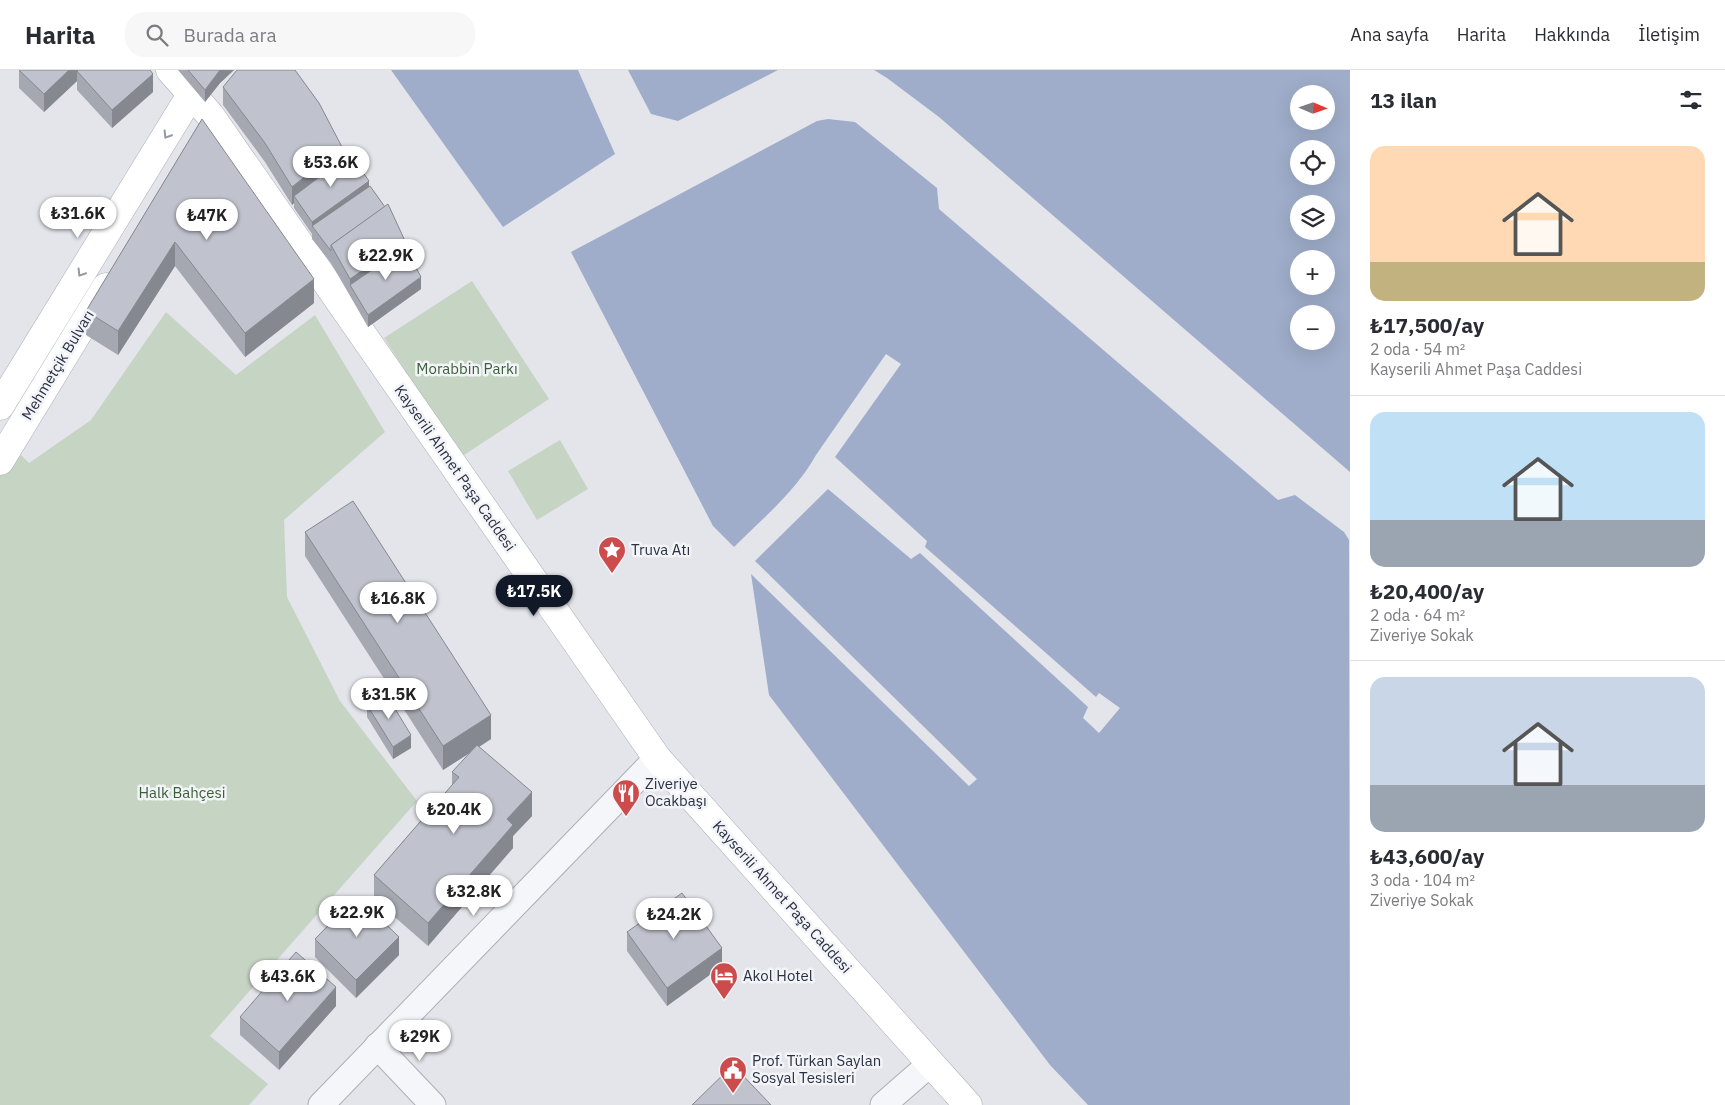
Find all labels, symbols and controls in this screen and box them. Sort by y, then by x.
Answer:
search box [125,12,475,57]
text: Harita [25,19,95,51]
icon: search [143,21,171,49]
text: Burada ara [183,23,277,47]
text: Ana sayfa [1350,23,1429,46]
text: Harita [1457,23,1506,46]
text: Hakkında [1534,23,1610,46]
text: İletişim [1638,23,1700,46]
north arrow [1290,85,1335,130]
map controls [1290,85,1335,350]
text: 13 ilan [1370,86,1437,114]
icon: filters [1677,86,1705,114]
one-way arrow [163,129,173,138]
button: locate [1290,140,1335,185]
pin: ₺53.6K [290,146,372,188]
text: ₺53.6K [304,152,358,172]
icon: home [1493,179,1583,269]
button: layers [1290,195,1335,240]
pin: ₺31.6K [37,196,119,239]
pin: ₺47K [177,198,237,241]
text: ₺31.6K [51,203,105,223]
text: ₺47K [187,205,227,225]
pin: ₺22.9K [345,238,427,281]
text: ₺22.9K [359,245,413,265]
button: + [1290,250,1335,295]
one-way arrow [78,268,88,277]
button: − [1290,305,1335,350]
street label: Mehmetçik Bulvarı [17,306,98,423]
text: ₺17,500/ay [1370,311,1484,339]
text: 2 oda · 54 m² [1370,339,1465,359]
park label: Morabbin Parkı [416,359,518,378]
text: Kayserili Ahmet Paşa Caddesi [1370,359,1582,379]
street label: Kayserili Ahmet Paşa Caddesi [391,381,520,555]
icon: home [1493,444,1583,534]
place icon: Truva Atı [597,535,627,574]
place label: Truva Atı [631,540,690,559]
pin: ₺17.5K [493,574,575,617]
text: ₺20,400/ay [1370,577,1484,605]
text: ₺17.5K [507,581,561,601]
pin: ₺16.8K [357,582,439,624]
text: ₺16.8K [371,588,425,608]
text: 2 oda · 64 m² [1370,605,1465,625]
text: Ziveriye Sokak [1370,625,1474,645]
pin: ₺31.5K [348,678,430,720]
text: ₺31.5K [362,684,416,704]
icon: home [1493,709,1583,799]
place label: Ziveriye Ocakbaşı [645,774,707,810]
restaurant icon: Ziveriye Ocakbaşı [611,778,641,817]
park label: Halk Bahçesi [138,783,226,802]
pin: ₺20.4K [413,792,495,835]
text: ₺20.4K [427,799,481,819]
street label: Kayserili Ahmet Paşa Caddesi [709,816,856,977]
text: ₺43,600/ay [1370,842,1484,870]
text: 3 oda · 104 m² [1370,870,1475,890]
pin: ₺32.8K [433,874,515,917]
text: ₺32.8K [447,881,501,901]
text: Ziveriye Sokak [1370,890,1474,910]
pin: ₺22.9K [316,896,398,938]
pin: ₺24.2K [633,898,715,940]
text: ₺22.9K [330,902,384,922]
text: ₺24.2K [647,904,701,924]
pin: ₺43.6K [247,960,329,1002]
hotel icon: Akol Hotel [709,961,739,1000]
text: ₺43.6K [261,966,315,986]
place label: Akol Hotel [743,966,813,985]
pin: ₺29K [390,1020,450,1062]
text: ₺29K [400,1026,440,1046]
place label: Prof. Türkan Saylan Sosyal Tesisleri [752,1051,881,1087]
public building icon: Prof. Türkan Saylan Sosyal Tesisleri [718,1055,748,1094]

